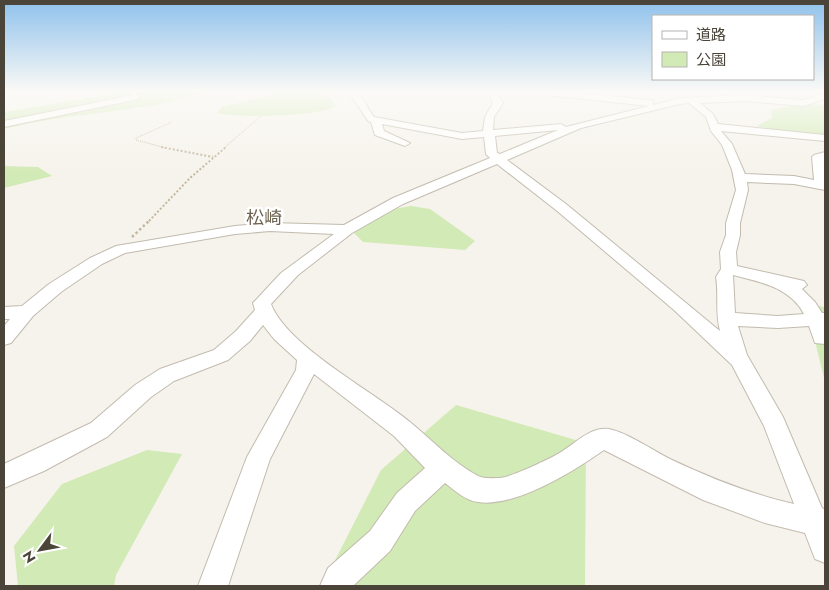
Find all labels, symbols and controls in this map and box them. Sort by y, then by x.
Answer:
legend [652,15,814,80]
text: 道路 [696,24,726,46]
text: 公園 [696,49,726,71]
district label: 松崎 [246,205,282,231]
north arrow [15,525,65,575]
text: N [18,547,40,567]

